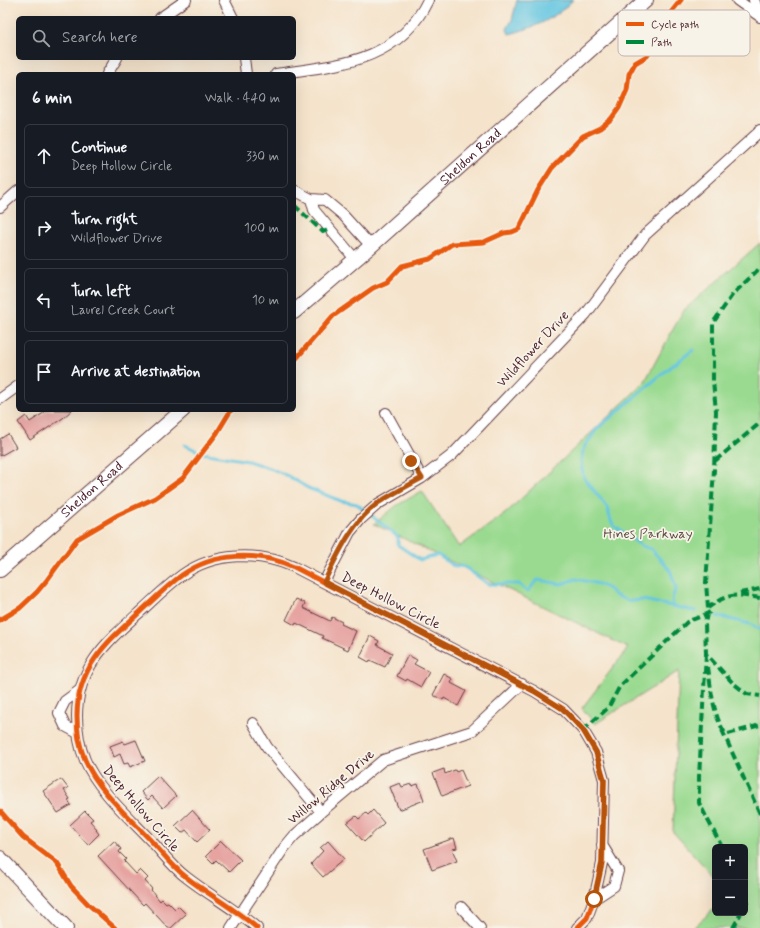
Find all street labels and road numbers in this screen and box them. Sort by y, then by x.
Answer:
street label: Sheldon Road [436,124,505,189]
street label: Wildflower Drive [493,307,573,391]
street label: Sheldon Road [57,457,127,522]
street label: Deep Hollow Circle [338,568,444,634]
street label: Willow Ridge Drive [284,745,378,829]
street label: Deep Hollow Circle [98,762,184,856]

